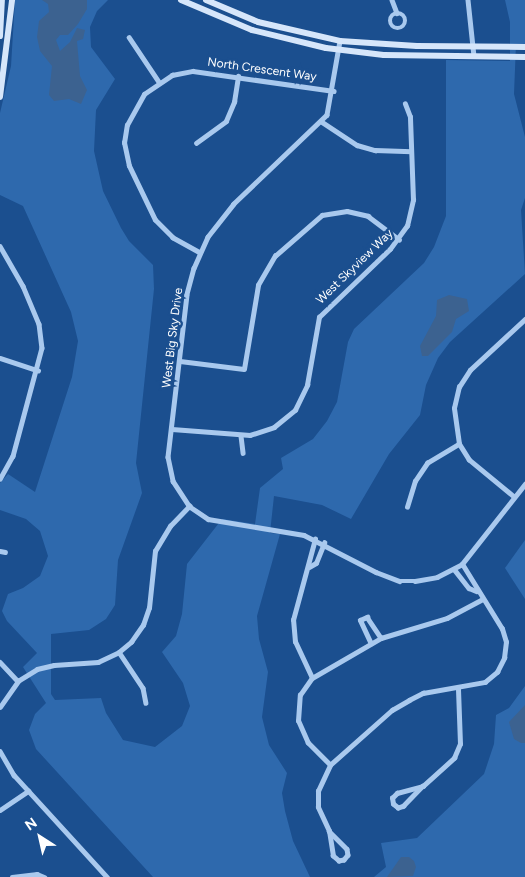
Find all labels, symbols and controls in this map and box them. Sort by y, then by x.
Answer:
street label: North Crescent Way [207,55,317,85]
street label: West Skyview Way [314,227,396,307]
street label: West Big Sky Drive [160,287,186,389]
north arrow [15,812,65,862]
text: N [22,814,40,834]

